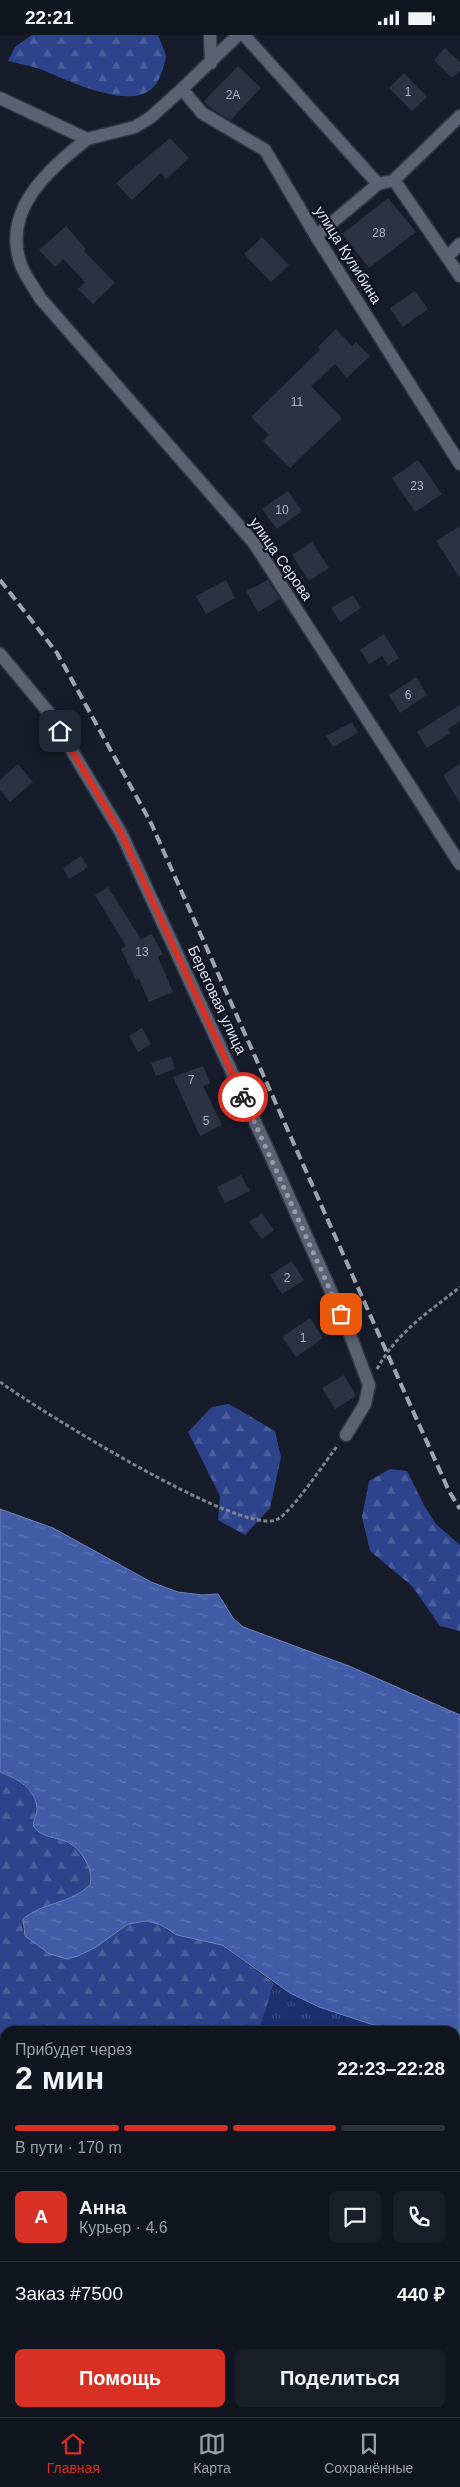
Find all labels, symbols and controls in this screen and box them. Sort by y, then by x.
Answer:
text: 22:21 [25,7,74,28]
house number: 1 [405,85,412,99]
house number: 2А [226,88,240,102]
street label: улица Кулибина [312,203,386,307]
house number: 28 [372,226,386,240]
house number: 11 [291,395,304,409]
house number: 23 [410,479,424,493]
house number: 10 [275,503,289,517]
street label: улица Серова [247,514,317,604]
house number: 6 [405,688,412,702]
pin [39,710,81,752]
icon: home [46,717,74,745]
street label: Береговая улица [185,943,250,1057]
house number: 13 [135,945,149,959]
courier [218,1072,268,1122]
house number: 7 [188,1073,195,1087]
icon: bike [229,1083,257,1111]
house number: 5 [203,1114,210,1128]
house number: 2 [284,1271,291,1285]
pin [320,1293,362,1335]
icon: bag [327,1300,355,1328]
house number: 1 [300,1331,307,1345]
text: Прибудет через [15,2041,132,2058]
text: 22:23–22:28 [337,2058,445,2079]
text: 2 мин [15,2060,104,2096]
text: В пути · 170 m [15,2139,122,2156]
button: chat [329,2191,381,2243]
button: phone [393,2191,445,2243]
text: Анна [79,2197,126,2218]
text: А [34,2206,48,2227]
text: Курьер · 4.6 [79,2219,168,2236]
text: Заказ #7500 [15,2283,123,2304]
text: 440 ₽ [397,2284,445,2305]
button: Помощь [15,2349,225,2407]
button: Поделиться [235,2349,445,2407]
tab: Главная [47,2430,100,2476]
tab: Карта [193,2430,231,2476]
tab: Сохранённые [324,2430,413,2476]

